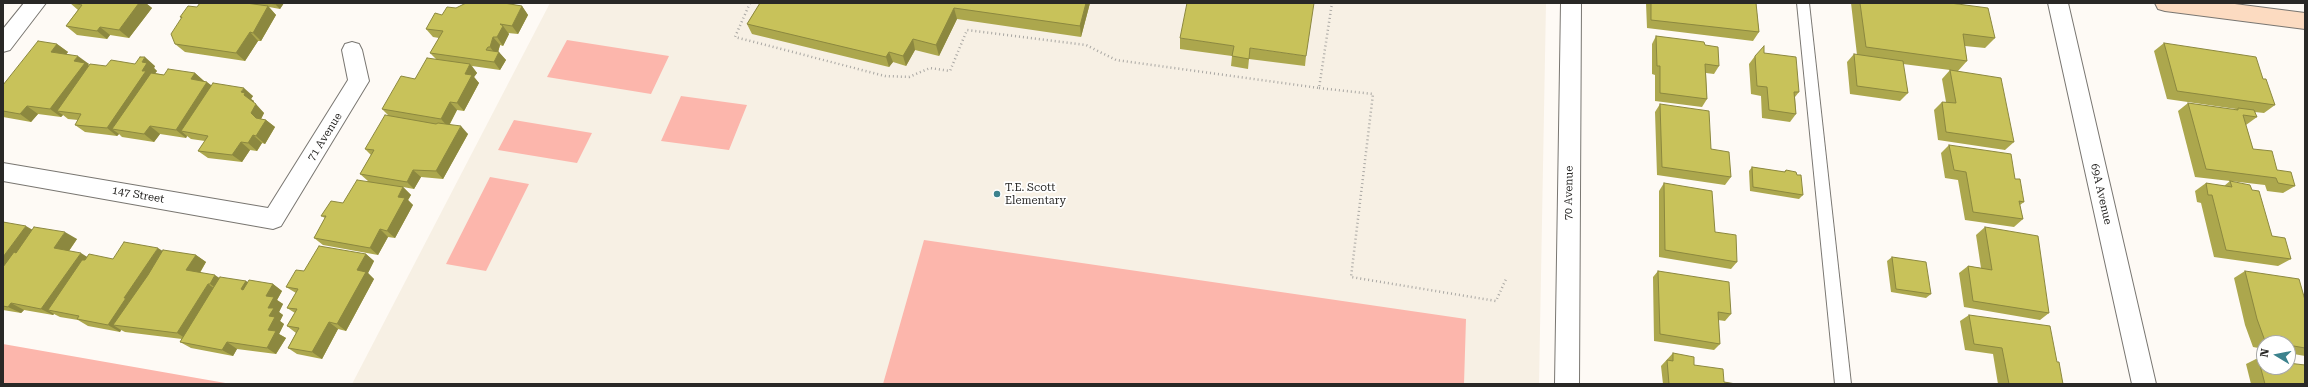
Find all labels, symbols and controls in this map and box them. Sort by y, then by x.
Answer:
street label: 71 Avenue [305,110,345,164]
street label: 69A Avenue [2088,162,2114,226]
street label: 70 Avenue [1562,166,1576,220]
place label: T.E. Scott Elementary [1005,181,1066,207]
street label: 147 Street [111,184,165,206]
marker: T.E. Scott Elementary [992,189,1002,199]
north arrow [2256,335,2296,375]
text: N [2258,348,2272,358]

